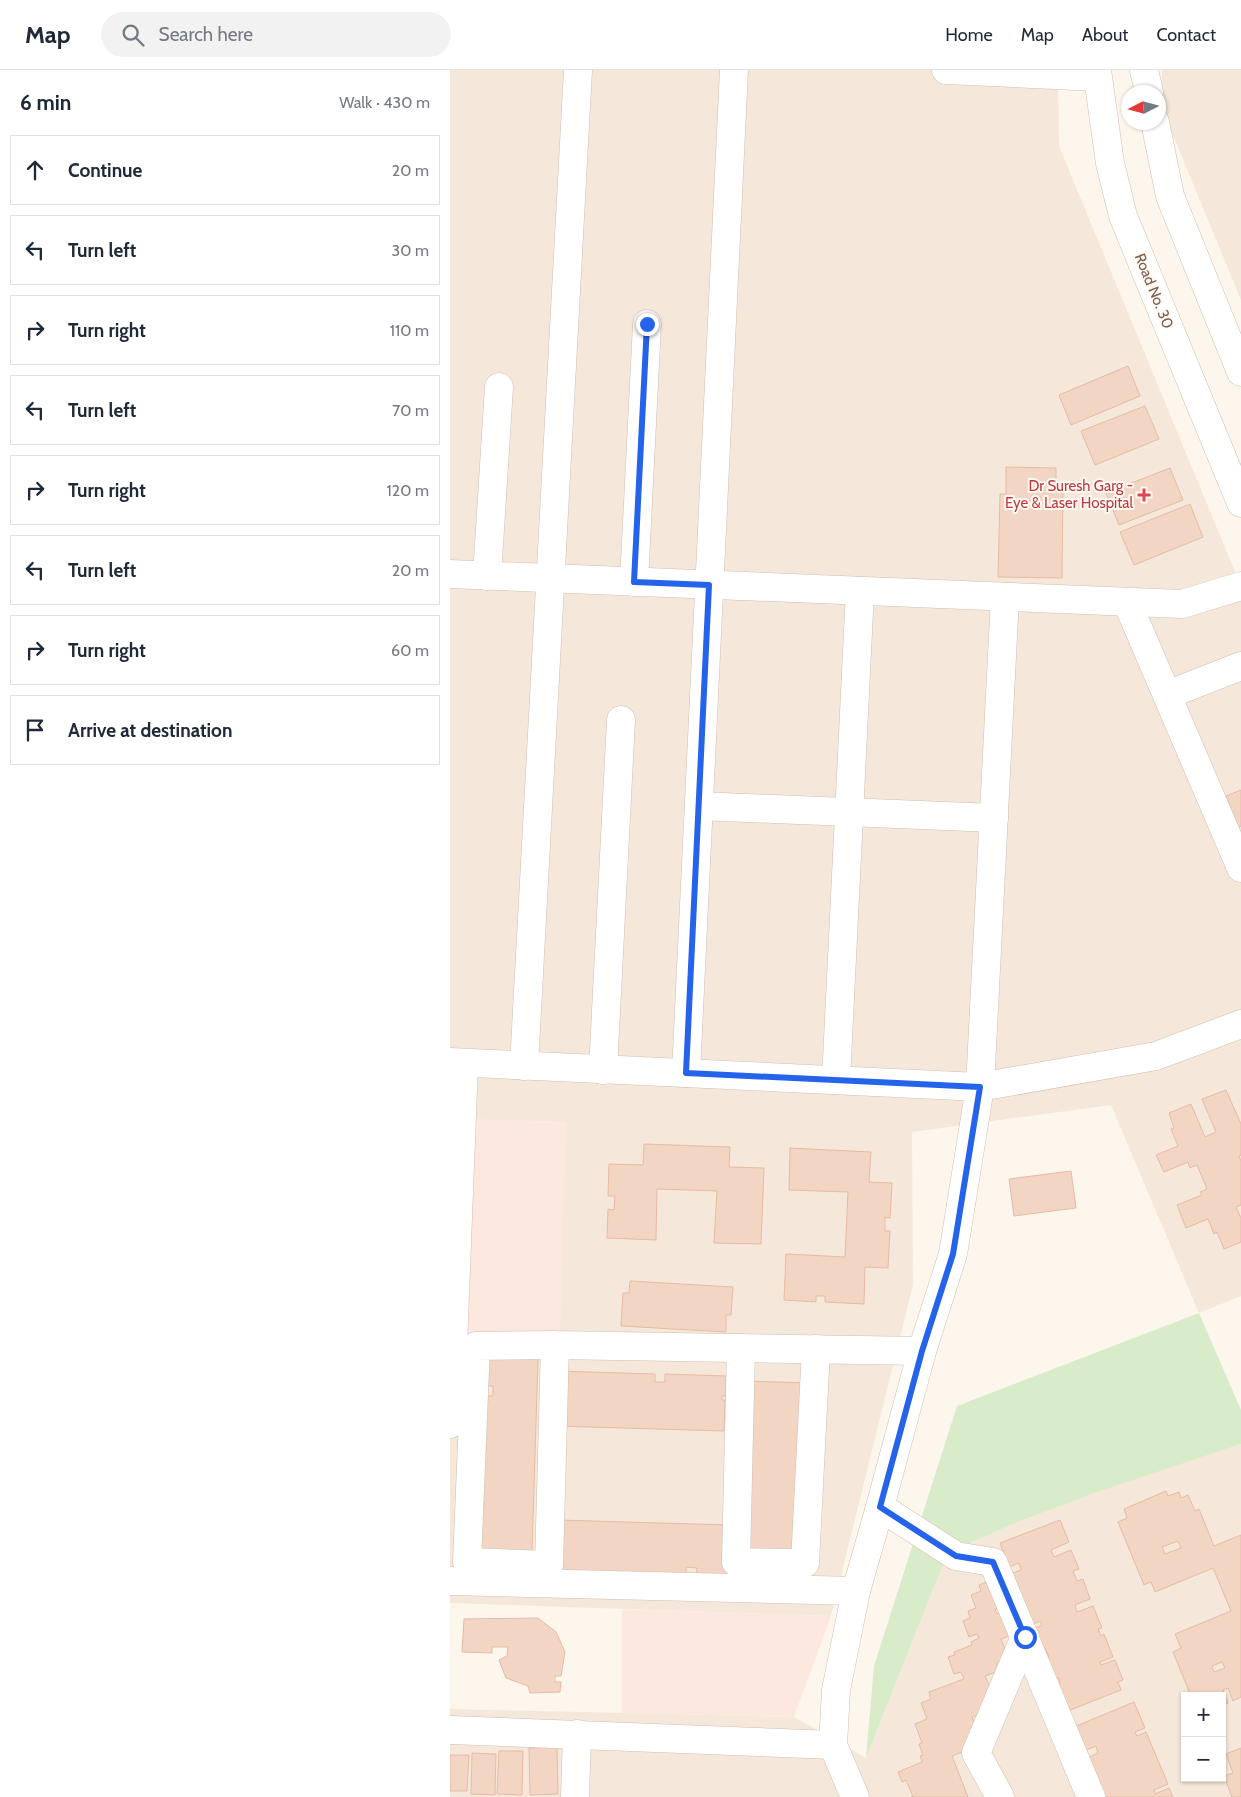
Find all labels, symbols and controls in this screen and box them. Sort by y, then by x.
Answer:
search box [101,12,451,57]
text: Map [25,20,71,49]
icon: search [119,21,147,49]
text: Search here [159,23,253,46]
text: Home [945,24,993,46]
text: Map [1021,24,1054,46]
text: About [1082,24,1128,46]
text: Contact [1156,24,1216,46]
north arrow [1121,85,1166,130]
text: 6 min [20,90,71,115]
text: Walk · 430 m [339,93,430,112]
icon: ahead [21,156,49,184]
text: Continue [68,159,142,182]
text: 20 m [392,161,429,180]
icon: left [21,236,49,264]
text: Turn left [68,239,136,262]
text: 30 m [392,241,429,260]
street label: Road No. 30 [1131,251,1177,331]
route end [636,313,659,336]
icon: right [21,316,49,344]
text: Turn right [68,319,146,342]
text: 110 m [390,321,429,340]
icon: left [21,396,49,424]
text: Turn left [68,399,136,422]
text: 70 m [392,401,429,420]
icon: right [21,476,49,504]
place label: Dr Suresh Garg - Eye & Laser Hospital [1005,477,1133,512]
text: Turn right [68,479,146,502]
text: 120 m [387,481,429,500]
marker: Dr Suresh Garg - Eye & Laser Hospital [1137,488,1151,502]
icon: left [21,556,49,584]
text: Turn left [68,559,136,582]
text: 20 m [392,561,429,580]
icon: right [21,636,49,664]
text: Turn right [68,639,146,662]
text: 60 m [391,641,429,660]
icon: arrive [21,716,49,744]
text: Arrive at destination [68,719,232,742]
route start [1014,1626,1037,1649]
map controls [1181,1692,1226,1782]
button: + [1181,1692,1226,1737]
button: − [1181,1737,1226,1782]

